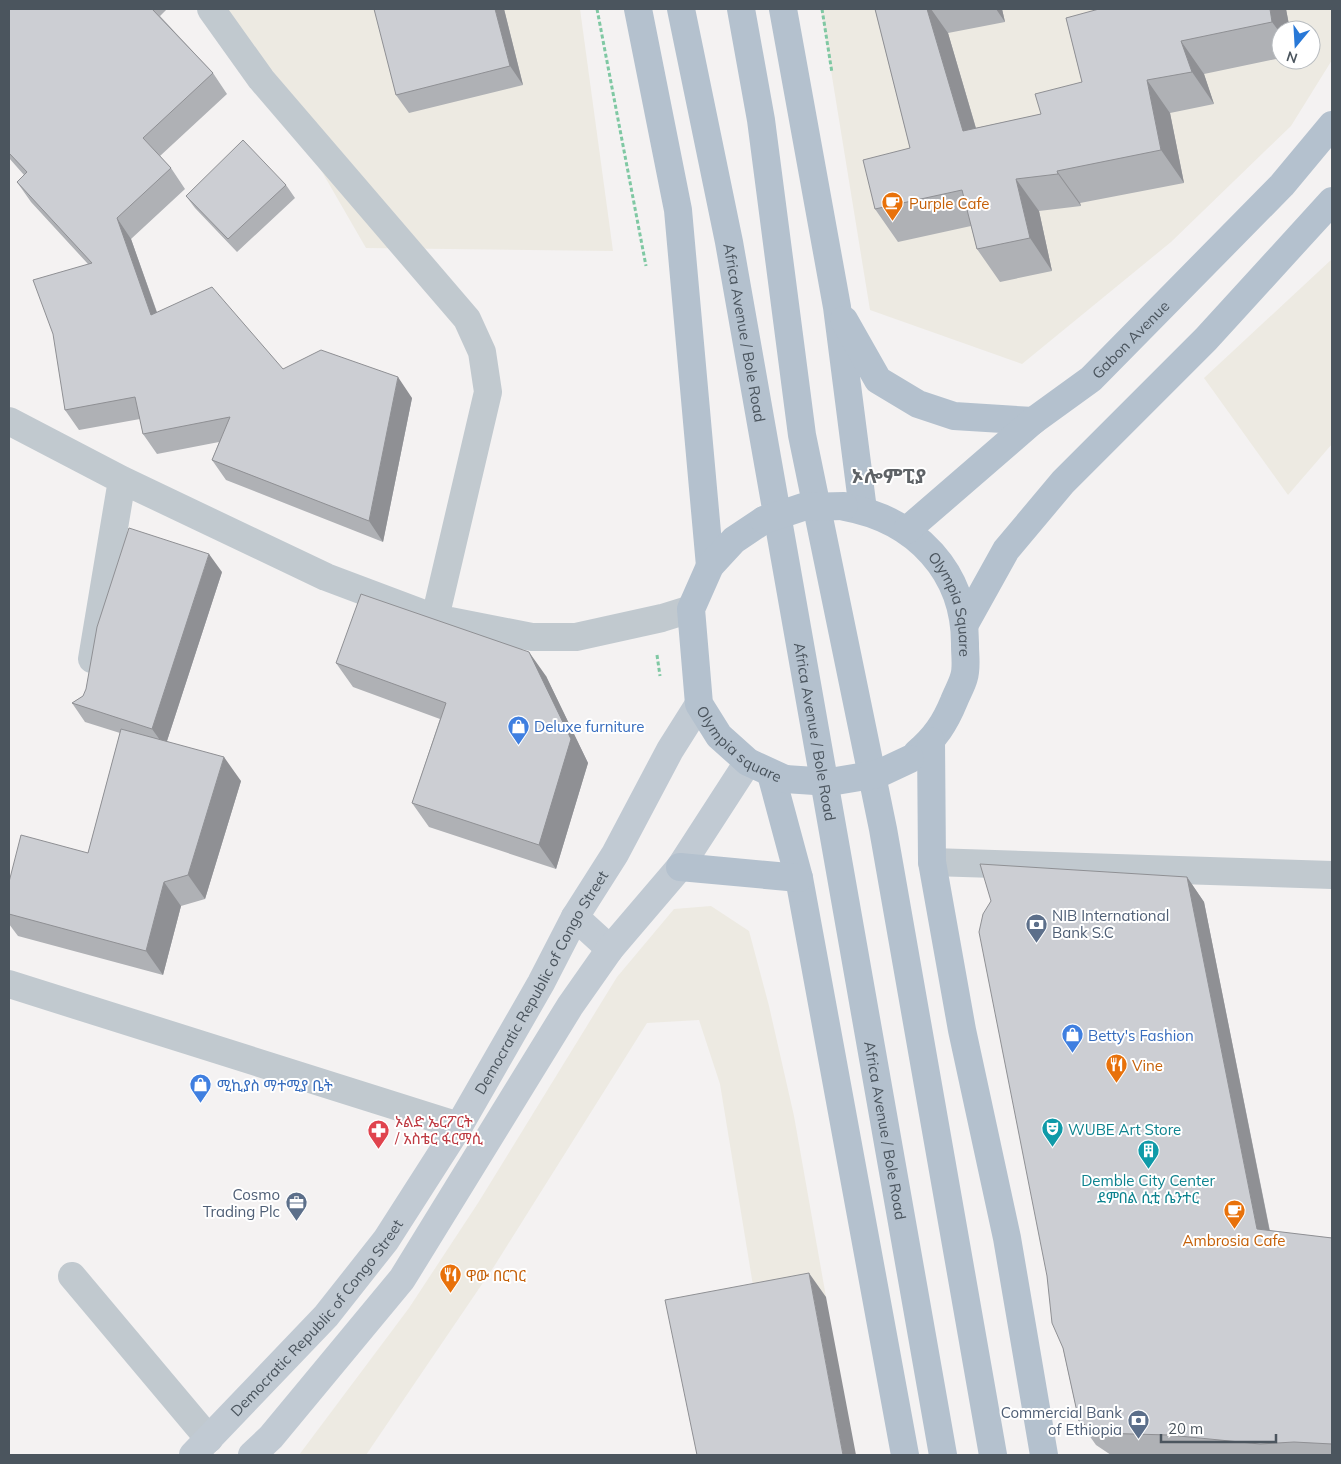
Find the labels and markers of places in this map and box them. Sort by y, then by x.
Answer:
cafe icon: Purple Cafe [881,191,905,222]
place label: Purple Cafe [909,194,989,213]
shop icon: Deluxe furniture [506,714,530,745]
place label: Deluxe furniture [534,717,644,736]
place label: NIB International Bank S.C [1052,906,1169,942]
bank icon: NIB International Bank S.C [1024,912,1048,943]
shop icon: Betty's Fashion [1060,1023,1084,1054]
place label: Betty's Fashion [1088,1026,1194,1045]
restaurant icon: Vine [1104,1053,1128,1084]
place label: Vine [1132,1056,1163,1075]
shop icon: ሚኪያስ ማተሚያ ቤት [189,1073,213,1104]
place label: ሚኪያስ ማተሚያ ቤት [217,1076,333,1095]
place label: ኦልድ ኤርፖርት / አስቴር ፋርማሲ [394,1112,483,1148]
theatre icon: WUBE Art Store [1040,1117,1064,1148]
pharmacy icon: ኦልድ ኤርፖርት / አስቴር ፋርማሲ [367,1118,391,1149]
place label: WUBE Art Store [1068,1120,1181,1139]
building icon: Demble City Center ደምበል ሲቲ ሴንተር [1136,1139,1160,1170]
place label: Demble City Center ደምበል ሲቲ ሴንተር [1081,1171,1215,1207]
place label: Cosmo Trading Plc [203,1185,280,1221]
office icon: Cosmo Trading Plc [284,1191,308,1222]
cafe icon: Ambrosia Cafe [1222,1199,1246,1230]
place label: Ambrosia Cafe [1182,1231,1286,1250]
restaurant icon: ዋው በርገር [438,1263,462,1294]
place label: ዋው በርገር [466,1266,526,1285]
place label: Commercial Bank of Ethiopia [1001,1403,1122,1439]
bank icon: Commercial Bank of Ethiopia [1126,1409,1150,1440]

